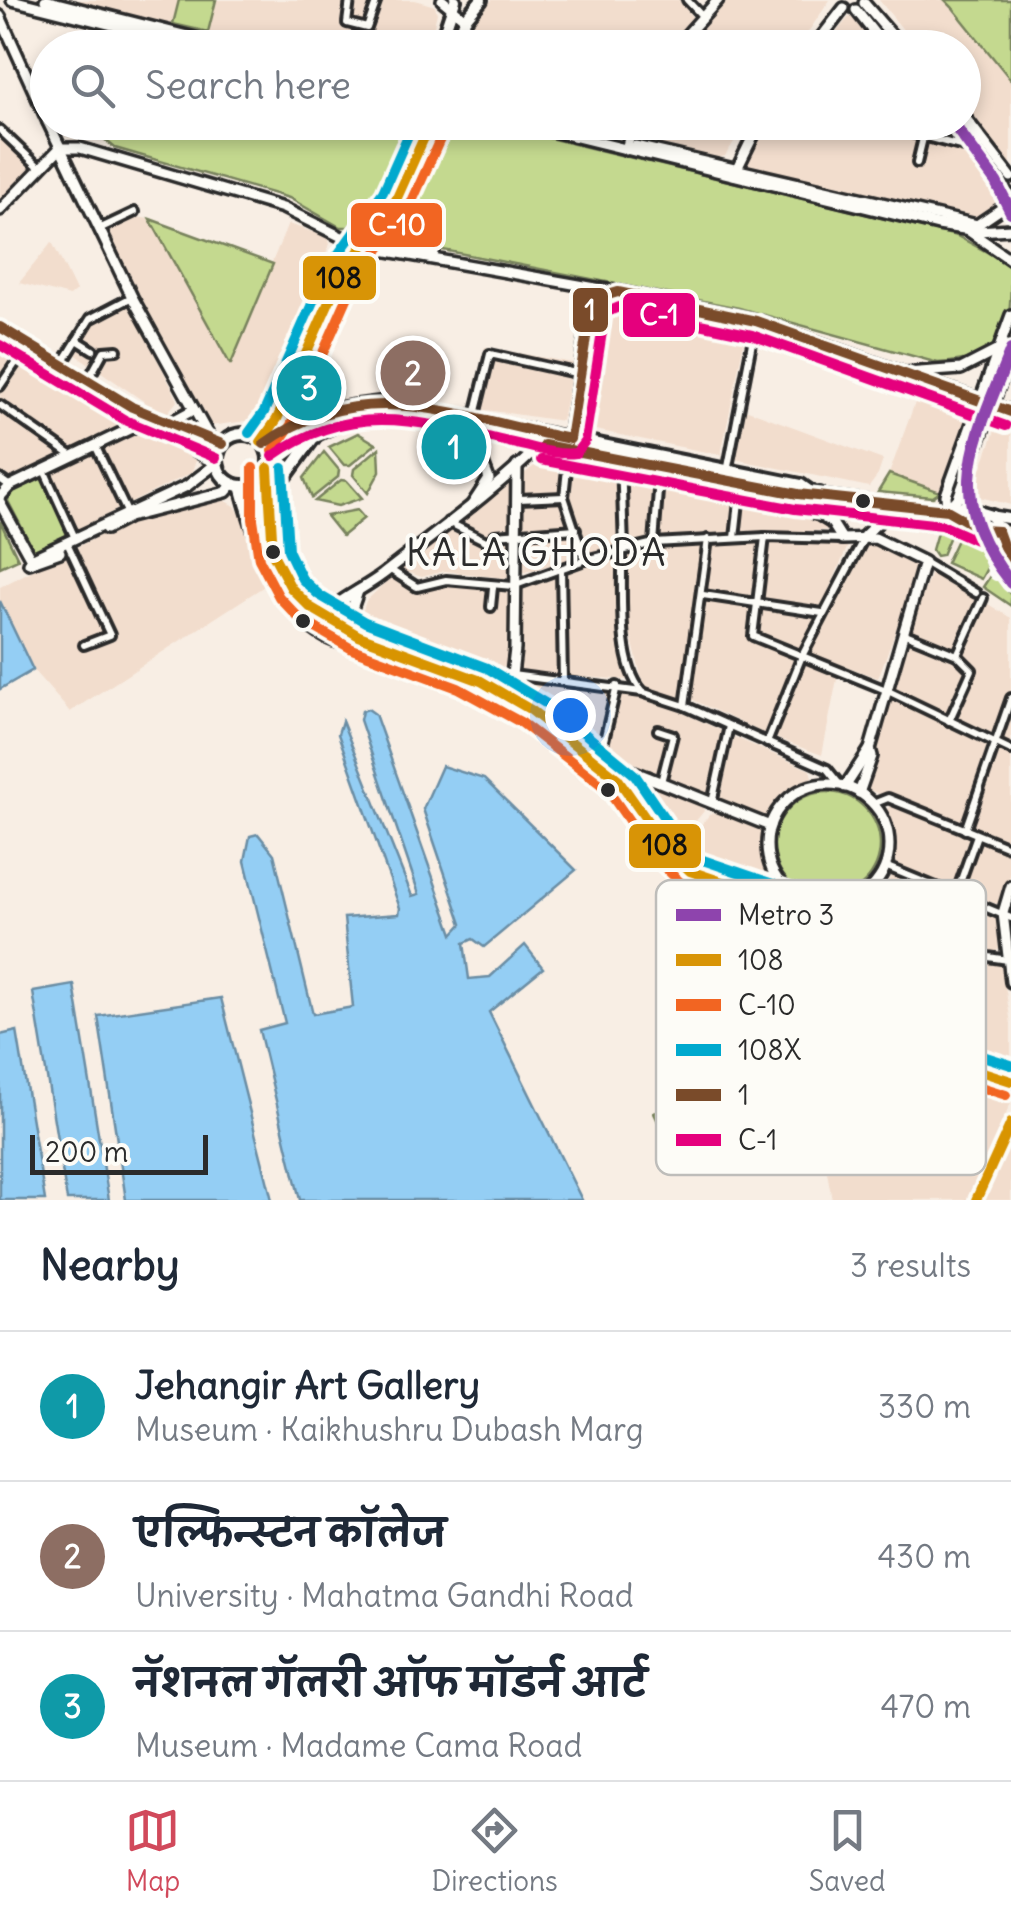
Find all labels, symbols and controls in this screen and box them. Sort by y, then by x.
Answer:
search box [30,30,981,140]
icon: search [65,58,120,113]
text: Search here [145,62,351,109]
line badge: C-10 [349,201,444,249]
text: C-10 [368,207,426,243]
line badge: 108 [301,254,378,302]
text: 108 [316,260,362,296]
line badge: 1 [571,286,610,334]
line badge: C-1 [621,291,697,339]
text: 1 [584,292,596,328]
text: C-1 [639,297,679,333]
pin: 2 [380,336,446,410]
pin: 3 [276,350,342,426]
pin: 1 [422,410,486,484]
unlabelled marker [853,491,873,511]
district label: KALA GHODA [406,529,668,576]
unlabelled marker [263,542,283,562]
unlabelled marker [293,611,313,631]
your location [545,690,596,741]
unlabelled marker [598,780,618,800]
line badge: 108 [627,822,703,870]
text: 108 [642,827,688,863]
legend [656,880,986,1175]
text: Metro 3 [738,897,835,933]
text: 108 [738,942,784,978]
text: C-10 [738,987,796,1023]
text: 108X [738,1032,802,1068]
text: 1 [738,1077,749,1113]
text: C-1 [738,1122,777,1158]
scale bar [30,1130,208,1174]
text: 200 m [45,1134,128,1170]
text: Nearby [40,1239,179,1291]
text: 3 results [850,1245,971,1286]
text: Jehangir Art Gallery [135,1362,480,1409]
text: 1 [66,1386,79,1427]
text: 330 m [878,1386,971,1427]
text: Museum · Kaikhushru Dubash Marg [135,1409,644,1450]
text: एल्फिन्स्टन कॉलेज [135,1509,446,1556]
text: 2 [64,1536,81,1577]
text: 430 m [878,1536,971,1577]
text: University · Mahatma Gandhi Road [135,1575,634,1616]
text: नॅशनल गॅलरी ऑफ मॉडर्न आर्ट [135,1659,647,1706]
text: 3 [63,1686,82,1727]
text: 470 m [880,1686,971,1727]
text: Museum · Madame Cama Road [135,1725,582,1766]
tab: Map [125,1803,180,1899]
tab: Directions [431,1803,558,1899]
tab: Saved [809,1803,886,1899]

